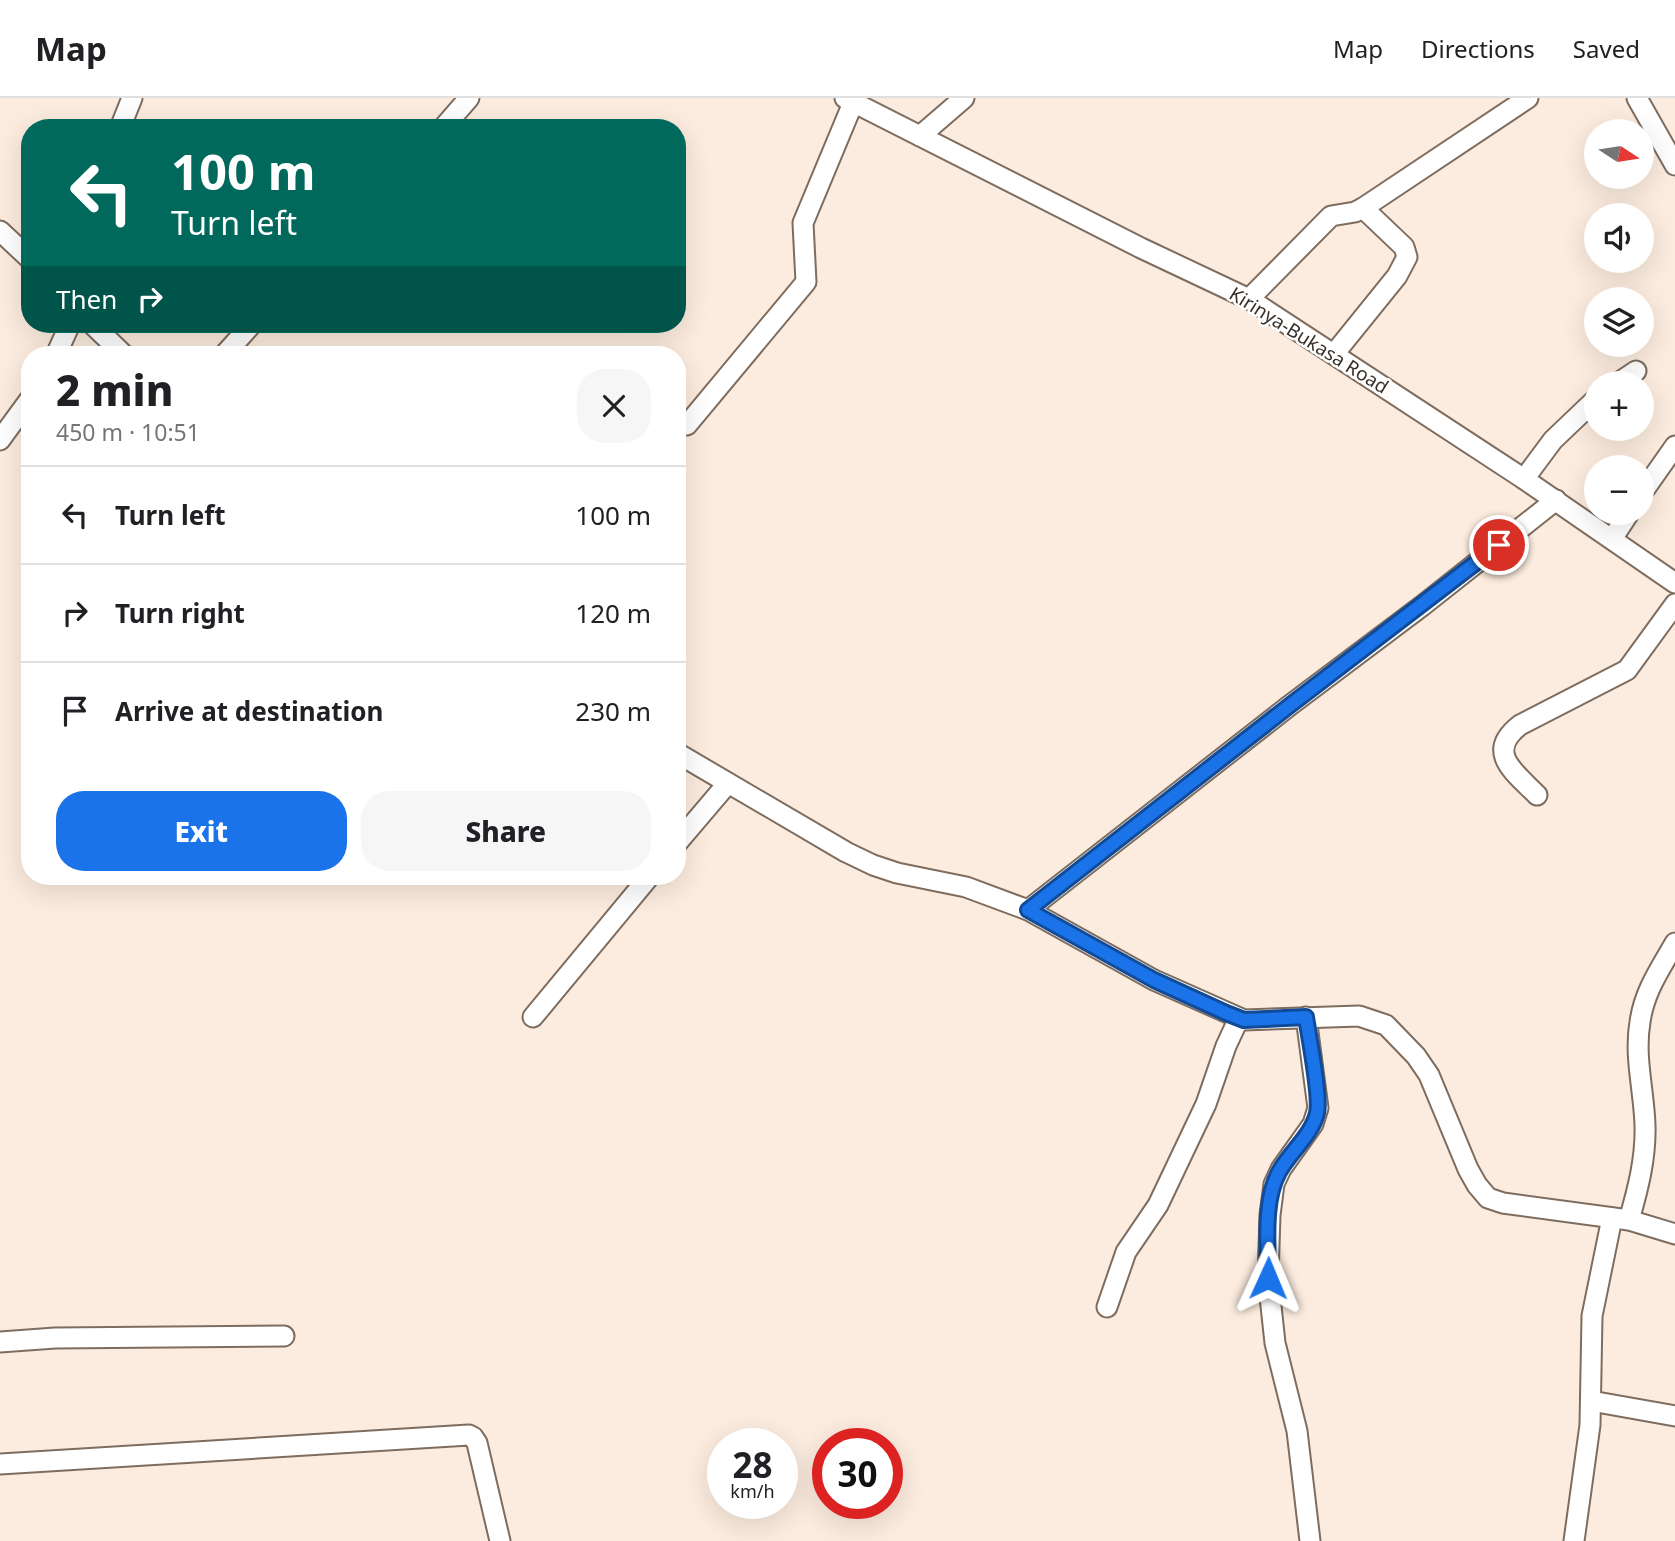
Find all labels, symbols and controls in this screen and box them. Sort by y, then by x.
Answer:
text: Map [35,26,107,71]
text: Map [1333,32,1383,65]
text: Directions [1421,32,1535,65]
text: Saved [1573,32,1640,65]
north arrow [1584,119,1654,189]
map controls [1584,119,1654,525]
text: 100 m [171,138,316,204]
icon: left [56,147,147,238]
text: Turn left [171,201,297,244]
button: sound [1584,203,1654,273]
icon: right [131,280,169,318]
text: Then [56,281,117,317]
street label: Kirinya-Bukasa Road [1225,281,1393,399]
button: layers [1584,287,1654,357]
text: 2 min [56,361,173,418]
button: close [577,369,651,443]
button: + [1584,371,1654,441]
text: 450 m · 10:51 [56,416,200,448]
button: − [1584,455,1654,525]
icon: left [56,496,94,534]
text: Turn left [115,497,226,533]
text: 100 m [575,497,651,533]
pin [1469,515,1529,575]
icon: arrive [1480,526,1518,564]
icon: right [56,594,94,632]
text: Turn right [115,595,245,631]
text: 120 m [575,595,651,631]
icon: arrive [56,692,94,730]
text: Arrive at destination [115,693,384,729]
text: 230 m [575,693,651,729]
button: Exit [56,791,347,871]
button: Share [361,791,651,871]
position arrow [1231,1241,1305,1315]
speed limit sign: 30 [812,1428,903,1519]
text: 28 [732,1441,773,1488]
text: km/h [730,1479,775,1503]

